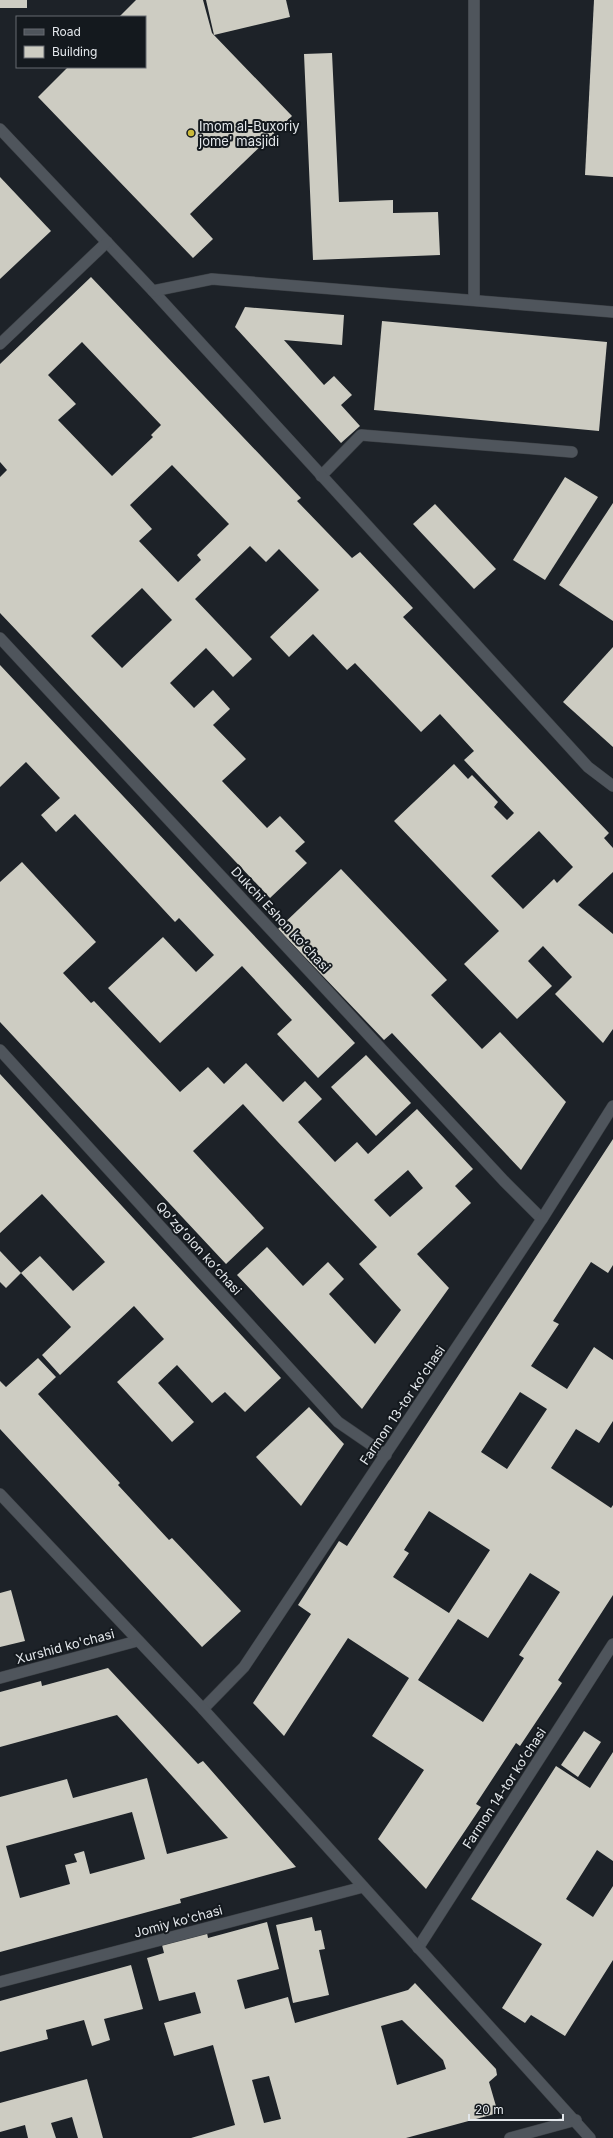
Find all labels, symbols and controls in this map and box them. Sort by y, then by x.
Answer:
legend [16,16,146,68]
text: Road [52,24,81,39]
text: Building [52,44,97,59]
place label: Imom al-Buxoriy jome' masjidi [198,118,300,149]
marker: Imom al-Buxoriy jome' masjidi [186,128,196,138]
street label: Dukchi Eshon koʻchasi [228,863,334,975]
street label: Qoʻzgʻolon koʻchasi [153,1198,245,1298]
street label: Farmon 13-tor koʻchasi [356,1342,448,1468]
street label: Xurshid ko'chasi [14,1625,116,1667]
street label: Farmon 14-tor koʻchasi [459,1725,549,1851]
street label: Jomiy ko'chasi [132,1901,224,1941]
scale bar [469,2096,563,2122]
text: 20 m [475,2102,504,2117]

